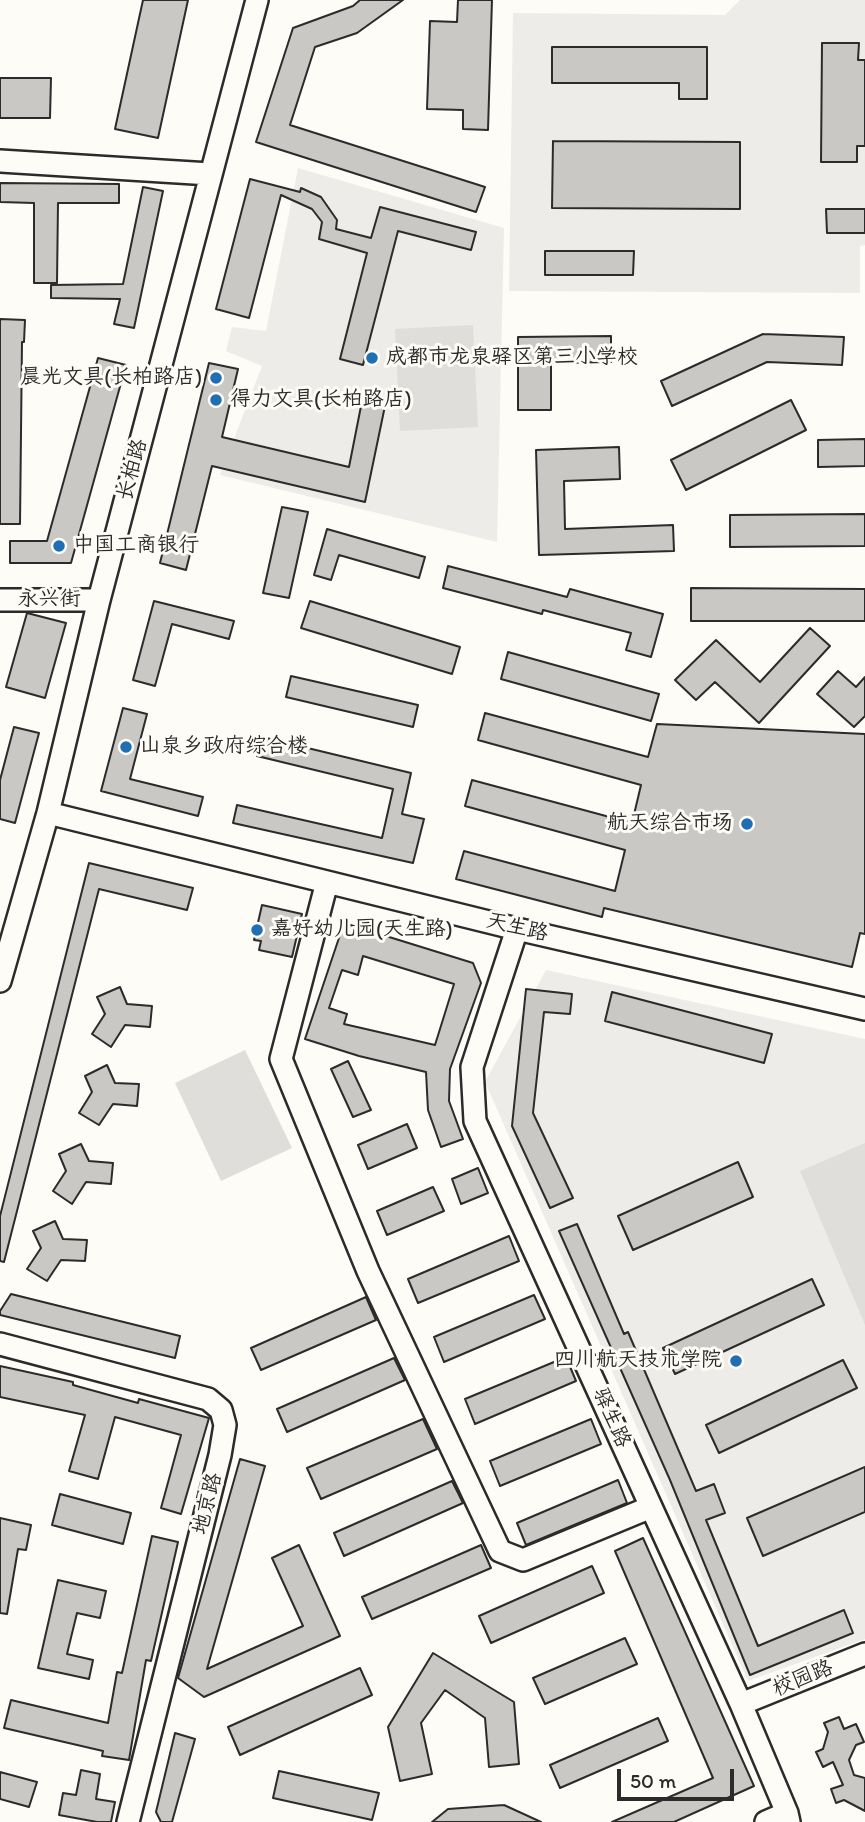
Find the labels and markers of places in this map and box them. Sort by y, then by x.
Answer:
place label: 成都市龙泉驿区第三小学校 [386,345,638,371]
marker: 成都市龙泉驿区第三小学校 [364,350,380,366]
place label: 晨光文具(长柏路店) [20,365,202,391]
marker: 晨光文具(长柏路店) [208,370,224,386]
place label: 得力文具(长柏路店) [230,387,412,413]
marker: 得力文具(长柏路店) [208,392,224,408]
place label: 中国工商银行 [73,533,199,559]
marker: 中国工商银行 [51,538,67,554]
place label: 山泉乡政府综合楼 [140,734,308,760]
marker: 山泉乡政府综合楼 [118,739,134,755]
place label: 航天综合市场 [607,811,733,837]
marker: 航天综合市场 [739,816,755,832]
place label: 嘉好幼儿园(天生路) [271,917,453,943]
marker: 嘉好幼儿园(天生路) [249,922,265,938]
place label: 四川航天技术学院 [554,1348,722,1374]
marker: 四川航天技术学院 [728,1353,744,1369]

